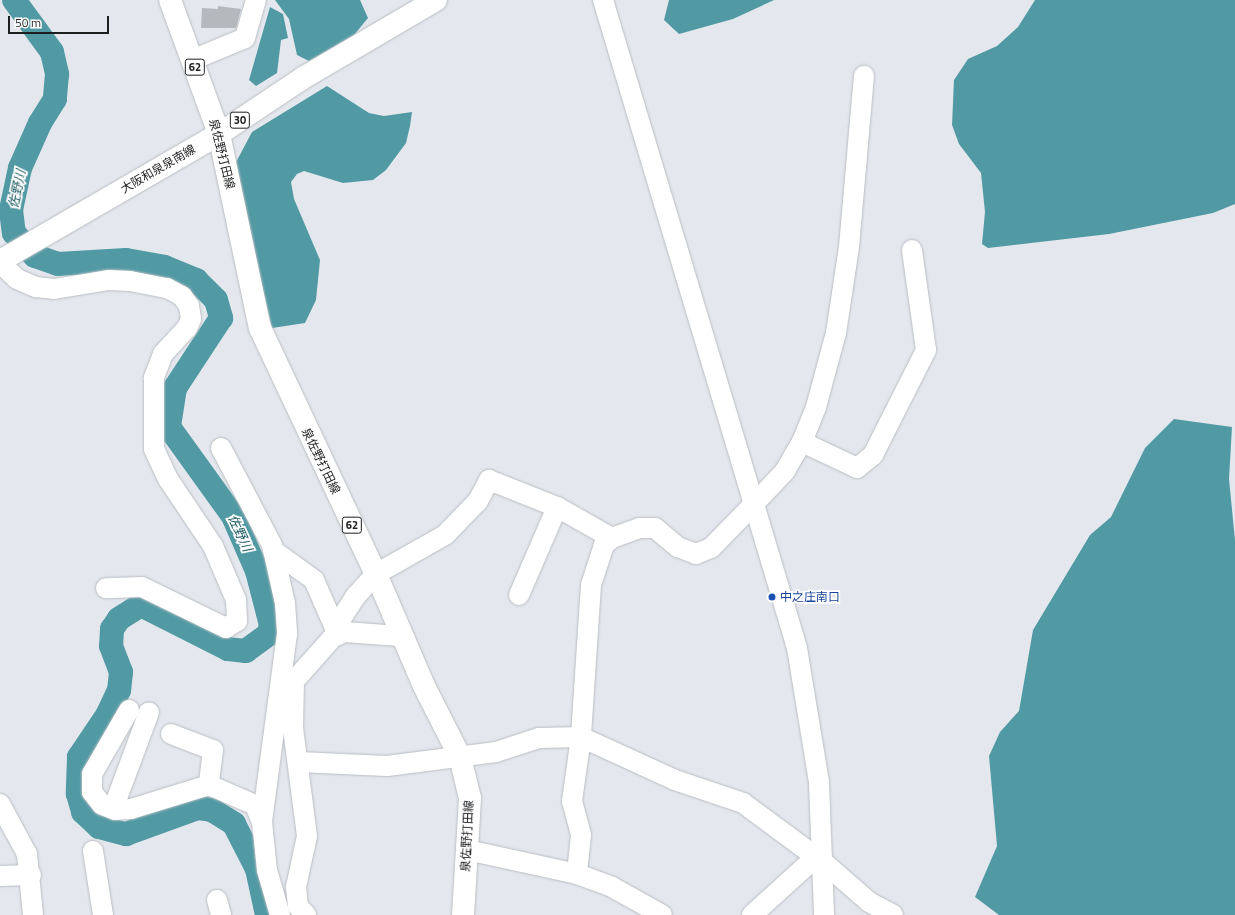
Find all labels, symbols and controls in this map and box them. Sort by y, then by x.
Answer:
scale bar [10,8,111,34]
text: 50 m [15,13,41,32]
road number: 62 [184,58,206,76]
road number: 30 [229,111,251,129]
street label: 泉佐野打田線 [206,117,238,191]
street label: 大阪和泉泉南線 [118,142,198,196]
water label: 佐野川 [5,168,29,210]
street label: 泉佐野打田線 [299,425,343,497]
water label: 佐野川 [225,512,255,554]
road number: 62 [341,516,363,534]
place label: 中之庄南口 [780,590,840,604]
marker: 中之庄南口 [767,592,777,602]
street label: 泉佐野打田線 [458,800,476,872]

